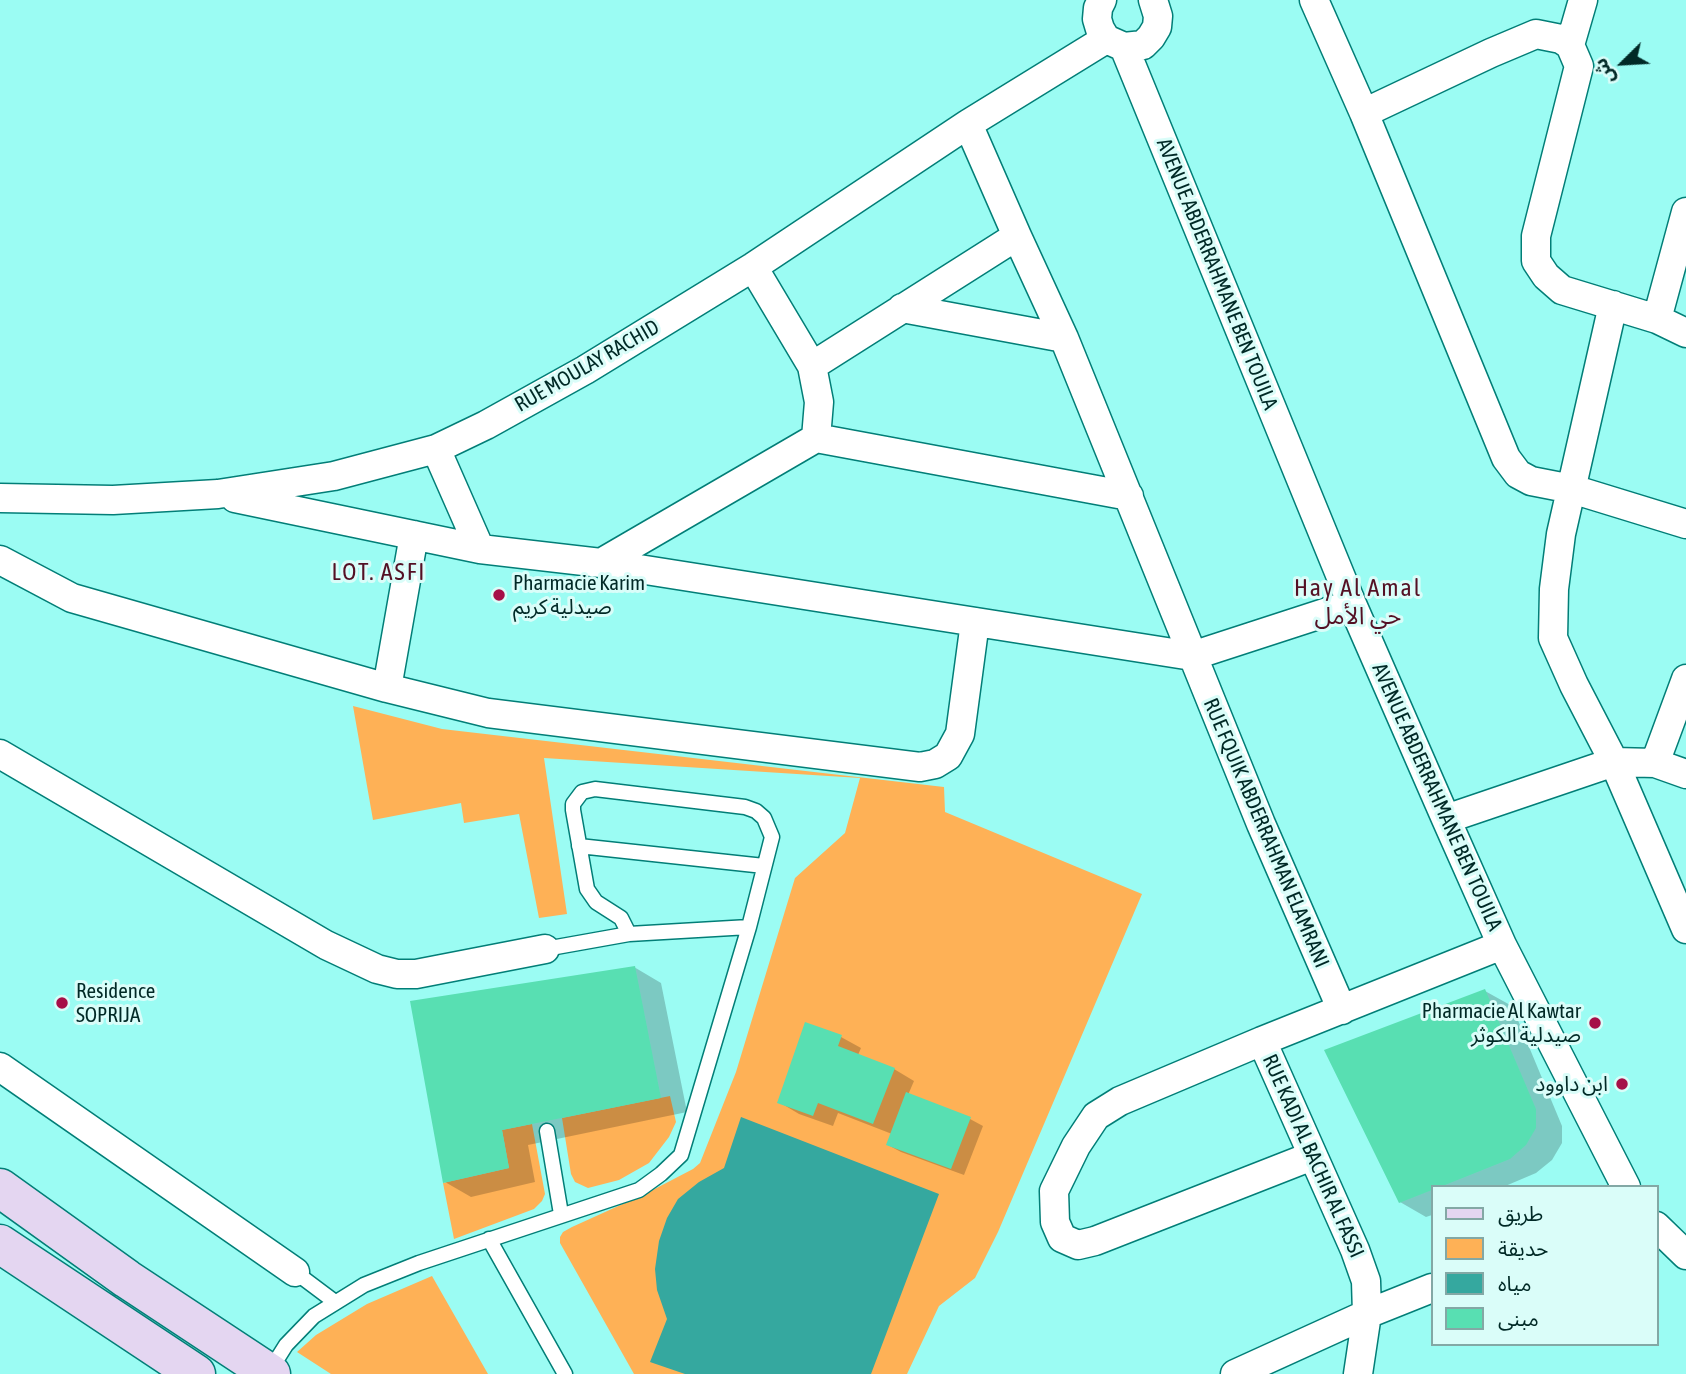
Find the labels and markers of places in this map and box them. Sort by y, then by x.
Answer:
place label: Pharmacie Karim صيدلية كريم [513,570,645,620]
marker: Pharmacie Karim صيدلية كريم [491,587,507,603]
place label: Residence SOPRIJA [76,978,155,1028]
marker: Residence SOPRIJA [54,995,70,1011]
place label: Pharmacie Al Kawtar صيدلية الكوثر [1422,998,1581,1048]
marker: Pharmacie Al Kawtar صيدلية الكوثر [1587,1015,1603,1031]
place label: ابن داوود [1535,1071,1608,1097]
marker: ابن داوود [1614,1076,1630,1092]

